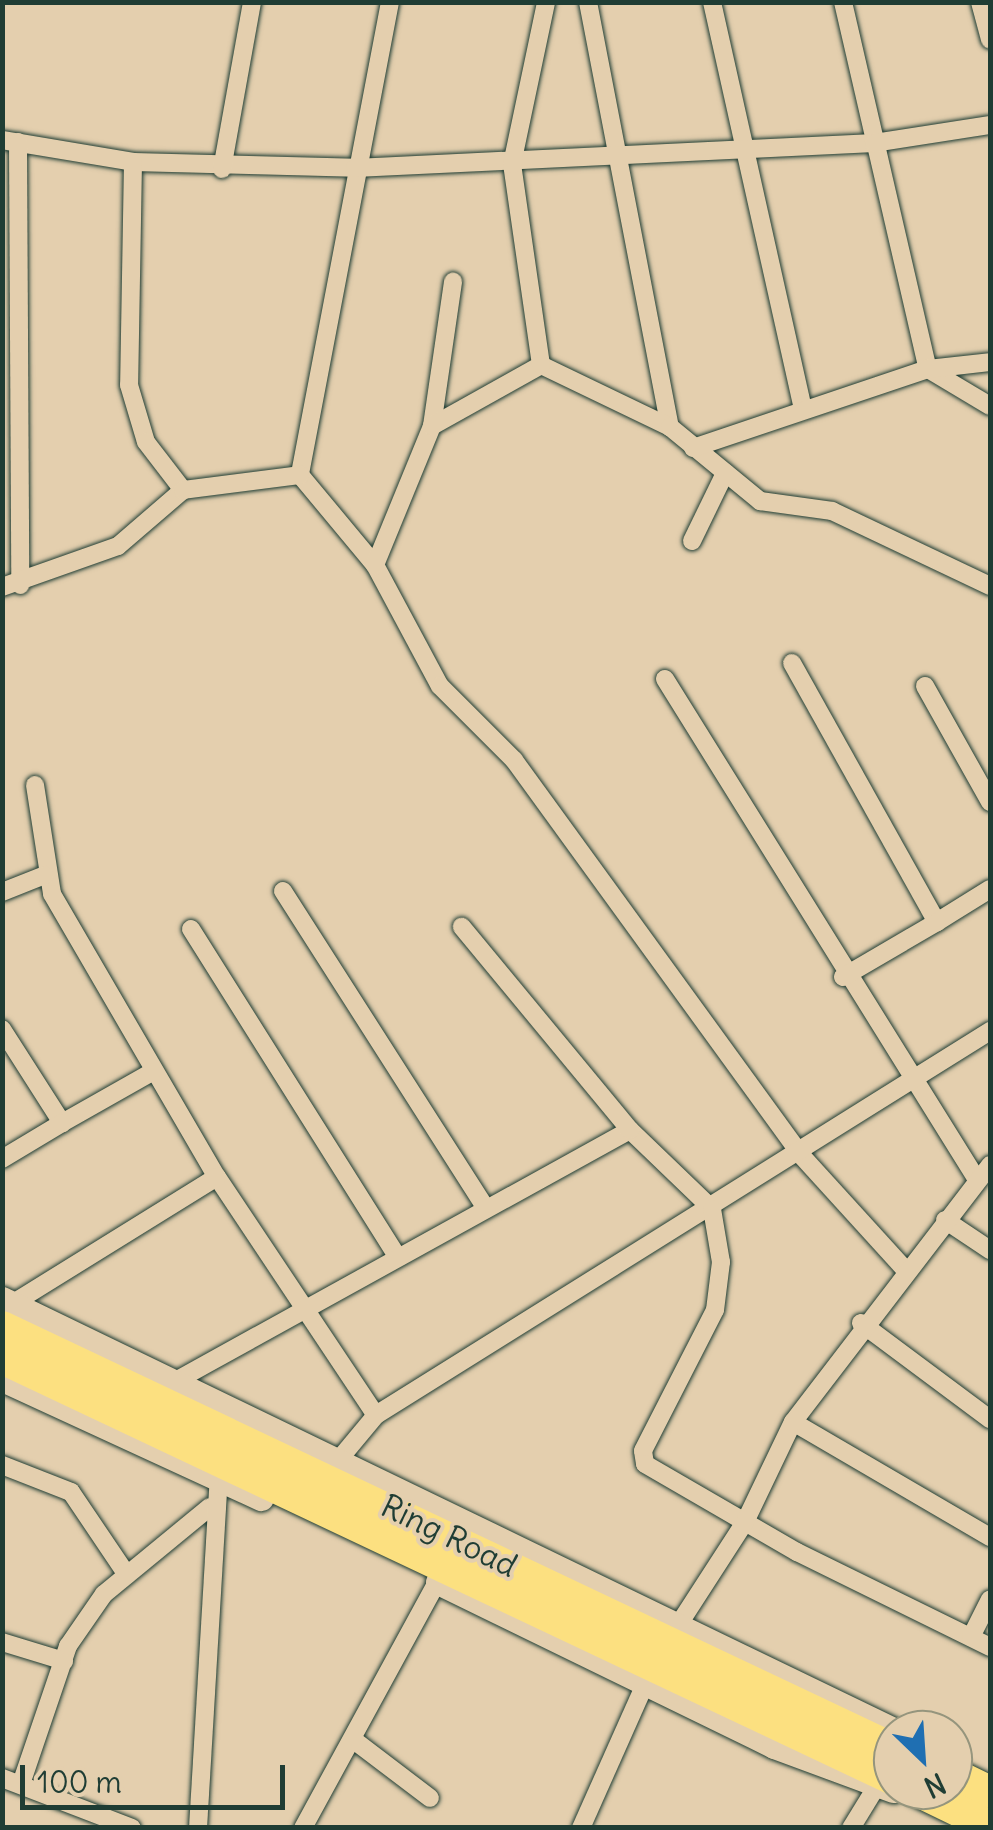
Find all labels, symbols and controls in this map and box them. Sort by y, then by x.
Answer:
street label: Ring Road [375,1487,523,1585]
north arrow [873,1710,973,1810]
scale bar [25,1745,290,1807]
text: 100 m [37,1763,122,1801]
text: N [918,1765,951,1806]

